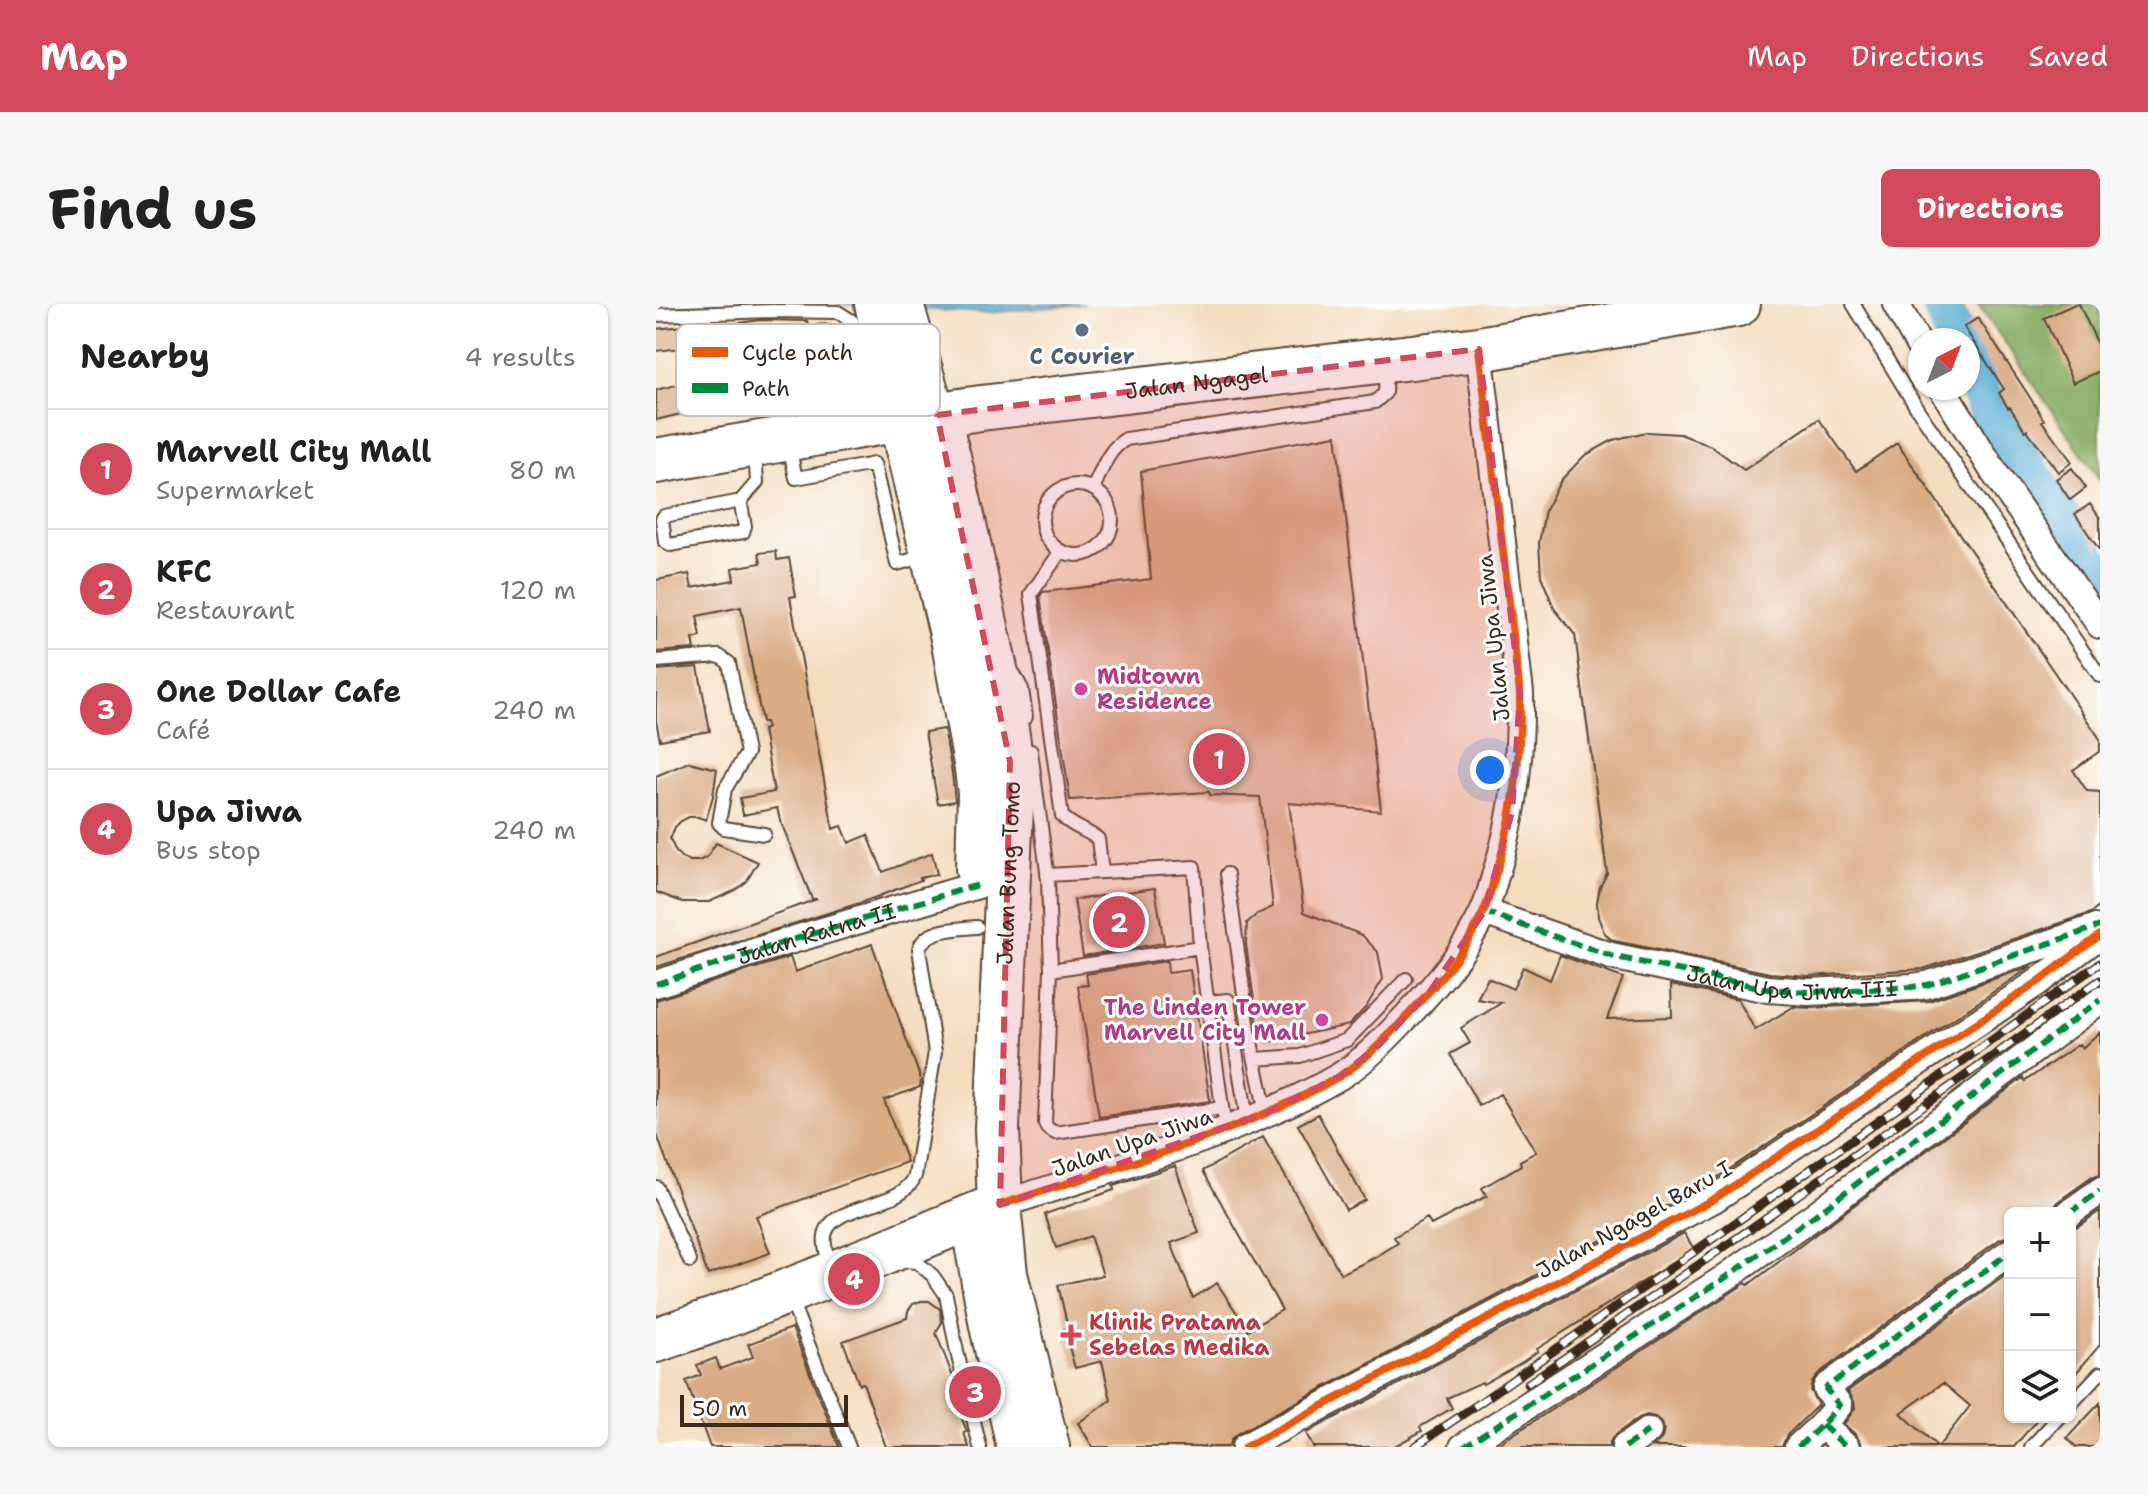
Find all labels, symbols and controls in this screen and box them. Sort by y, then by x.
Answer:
text: Map [40,31,128,82]
text: Map [1747,37,1807,75]
text: Directions [1851,37,1985,75]
text: Saved [2029,37,2108,75]
button: Directions [1881,169,2100,247]
text: Find us [48,171,257,246]
marker: C Courier [1073,321,1091,339]
legend [676,324,940,416]
north arrow [1908,328,1980,400]
text: Nearby [80,333,210,379]
text: Cycle path [742,338,853,367]
text: 4 results [464,339,576,374]
place label: C Courier [1030,342,1135,371]
street label: Jalan Ngagel [1123,360,1270,406]
text: Path [742,374,790,403]
text: Marvell City Mall [156,431,431,472]
text: 1 [100,452,112,487]
text: 80 m [509,452,576,487]
text: Supermarket [156,472,314,507]
text: KFC [156,551,212,592]
street label: Jalan Upa Jiwa [1470,553,1517,723]
text: 2 [97,572,115,607]
text: 120 m [500,572,576,607]
text: Restaurant [156,592,295,627]
place label: Midtown Residence [1097,662,1212,716]
text: One Dollar Cafe [156,671,401,712]
marker: Midtown Residence [1072,680,1090,698]
text: 3 [97,692,115,727]
text: 240 m [492,692,576,727]
text: Café [156,712,211,747]
pin: 1 [1193,729,1245,789]
your location [1470,750,1510,790]
street label: Jalan Bung Tomo [990,780,1027,965]
text: Upa Jiwa [156,791,302,832]
text: 4 [97,812,115,847]
text: 240 m [492,812,576,847]
text: Bus stop [156,832,261,867]
pin: 2 [1093,892,1145,952]
street label: Jalan Ratna II [733,896,899,972]
street label: Jalan Upa Jiwa III [1684,958,1898,1007]
place label: The Linden Tower Marvell City Mall [1104,993,1306,1047]
marker: The Linden Tower Marvell City Mall [1313,1011,1331,1029]
street label: Jalan Upa Jiwa [1048,1101,1217,1183]
street label: Jalan Ngagel Baru I [1531,1154,1737,1285]
map controls [2004,1207,2076,1423]
button: + [2004,1207,2076,1279]
pin: 4 [828,1249,880,1309]
button: − [2004,1279,2076,1351]
place label: Klinik Pratama Sebelas Medika [1089,1308,1269,1362]
marker: Klinik Pratama Sebelas Medika [1060,1324,1082,1346]
button: layers [2004,1351,2076,1423]
pin: 3 [949,1362,1001,1422]
scale bar [680,1391,848,1427]
text: 50 m [692,1394,747,1423]

